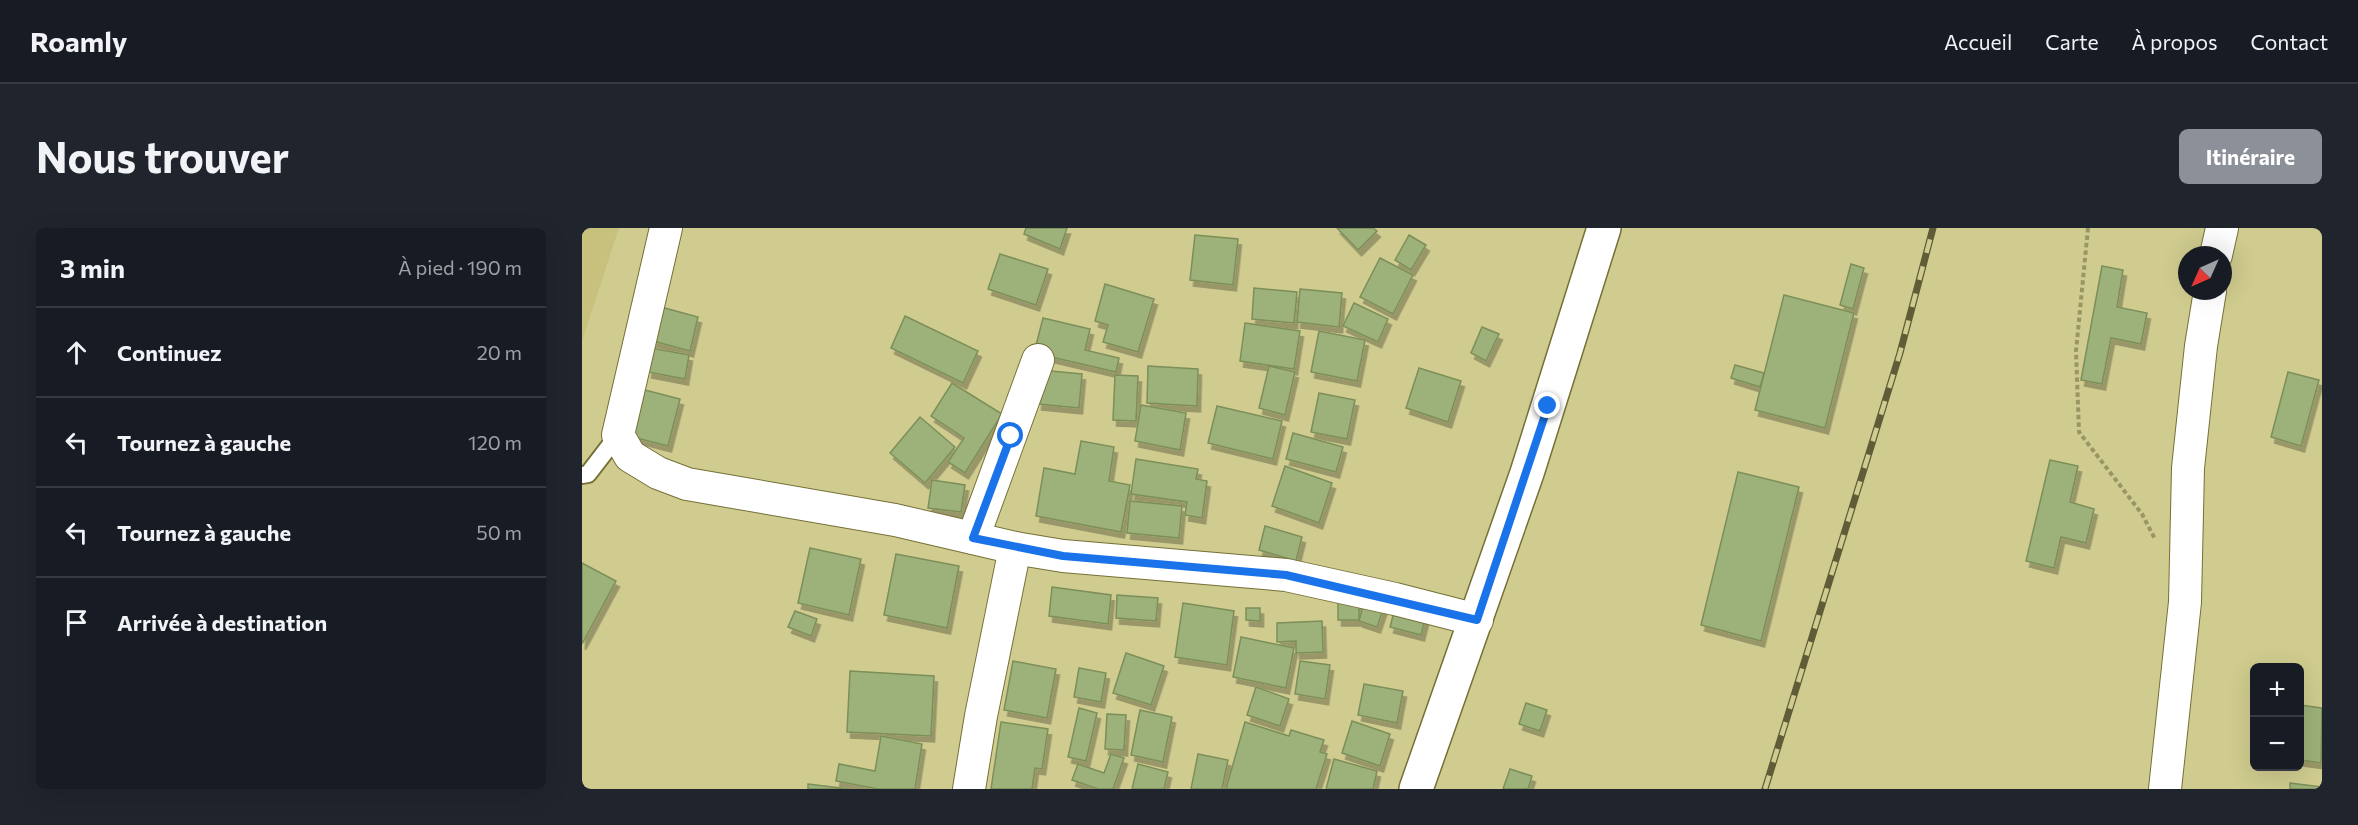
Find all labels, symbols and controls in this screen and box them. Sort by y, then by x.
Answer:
text: Roamly [30,24,127,58]
text: Accueil [1944,29,2012,54]
text: Carte [2045,29,2099,54]
text: À propos [2132,29,2217,54]
text: Contact [2250,29,2328,54]
button: Itinéraire [2179,129,2322,184]
text: Nous trouver [36,130,289,182]
north arrow [2178,246,2232,300]
text: 3 min [60,252,125,283]
text: À pied · 190 m [398,255,522,279]
icon: ahead [60,336,93,369]
text: Continuez [117,339,222,366]
text: 20 m [477,340,522,364]
route end [1534,392,1560,418]
route start [997,422,1023,448]
icon: left [60,426,93,459]
text: Tournez à gauche [117,429,291,456]
text: 120 m [468,430,522,454]
icon: left [60,516,93,549]
text: Tournez à gauche [117,519,291,546]
text: 50 m [476,520,522,544]
icon: arrive [60,606,93,639]
text: Arrivée à destination [117,609,327,636]
map controls [2250,663,2304,771]
button: + [2250,663,2304,717]
button: − [2250,717,2304,771]

